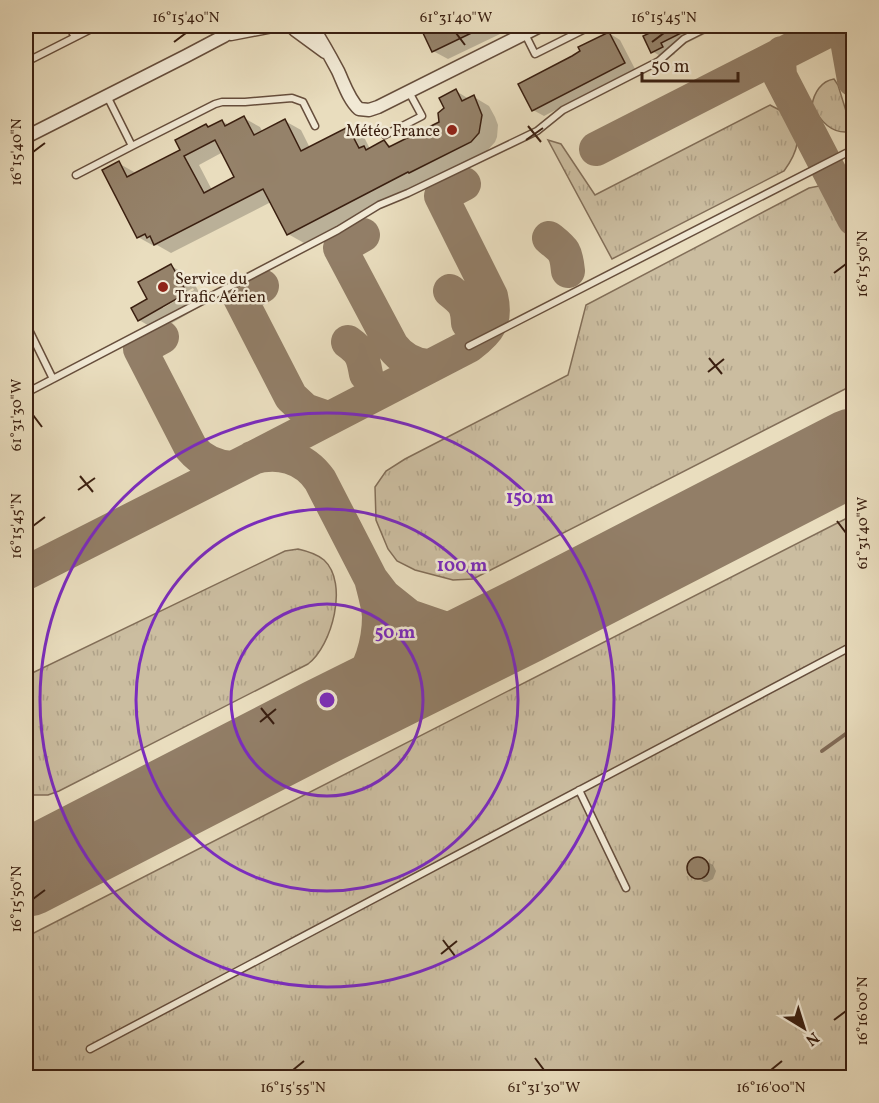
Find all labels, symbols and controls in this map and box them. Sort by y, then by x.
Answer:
text: 16°15'40"N [152,8,220,29]
text: 61°31'40"W [420,8,492,29]
text: 16°15'45"N [631,8,697,29]
scale bar [642,45,738,83]
text: 50 m [651,55,690,80]
text: 16°15'40"N [7,118,28,186]
place label: Météo France [346,121,440,143]
marker: Météo France [445,123,459,137]
text: 16°15'50"N [853,231,874,297]
place label: Service du Trafic Aérien [175,269,266,309]
marker: Service du Trafic Aérien [156,280,170,294]
text: 61°31'30"W [7,379,28,451]
text: 150 m [506,486,554,511]
text: 16°15'45"N [7,493,28,559]
text: 61°31'40"W [853,497,874,569]
text: 100 m [437,554,487,579]
text: 50 m [375,621,415,646]
centre of rings [317,690,337,710]
text: 16°15'50"N [7,866,28,932]
text: 16°16'00"N [853,976,874,1046]
north arrow [774,998,834,1058]
text: N [800,1026,823,1051]
text: 16°15'55"N [260,1078,326,1099]
text: 61°31'30"W [508,1078,580,1099]
text: 16°16'00"N [736,1078,806,1099]

